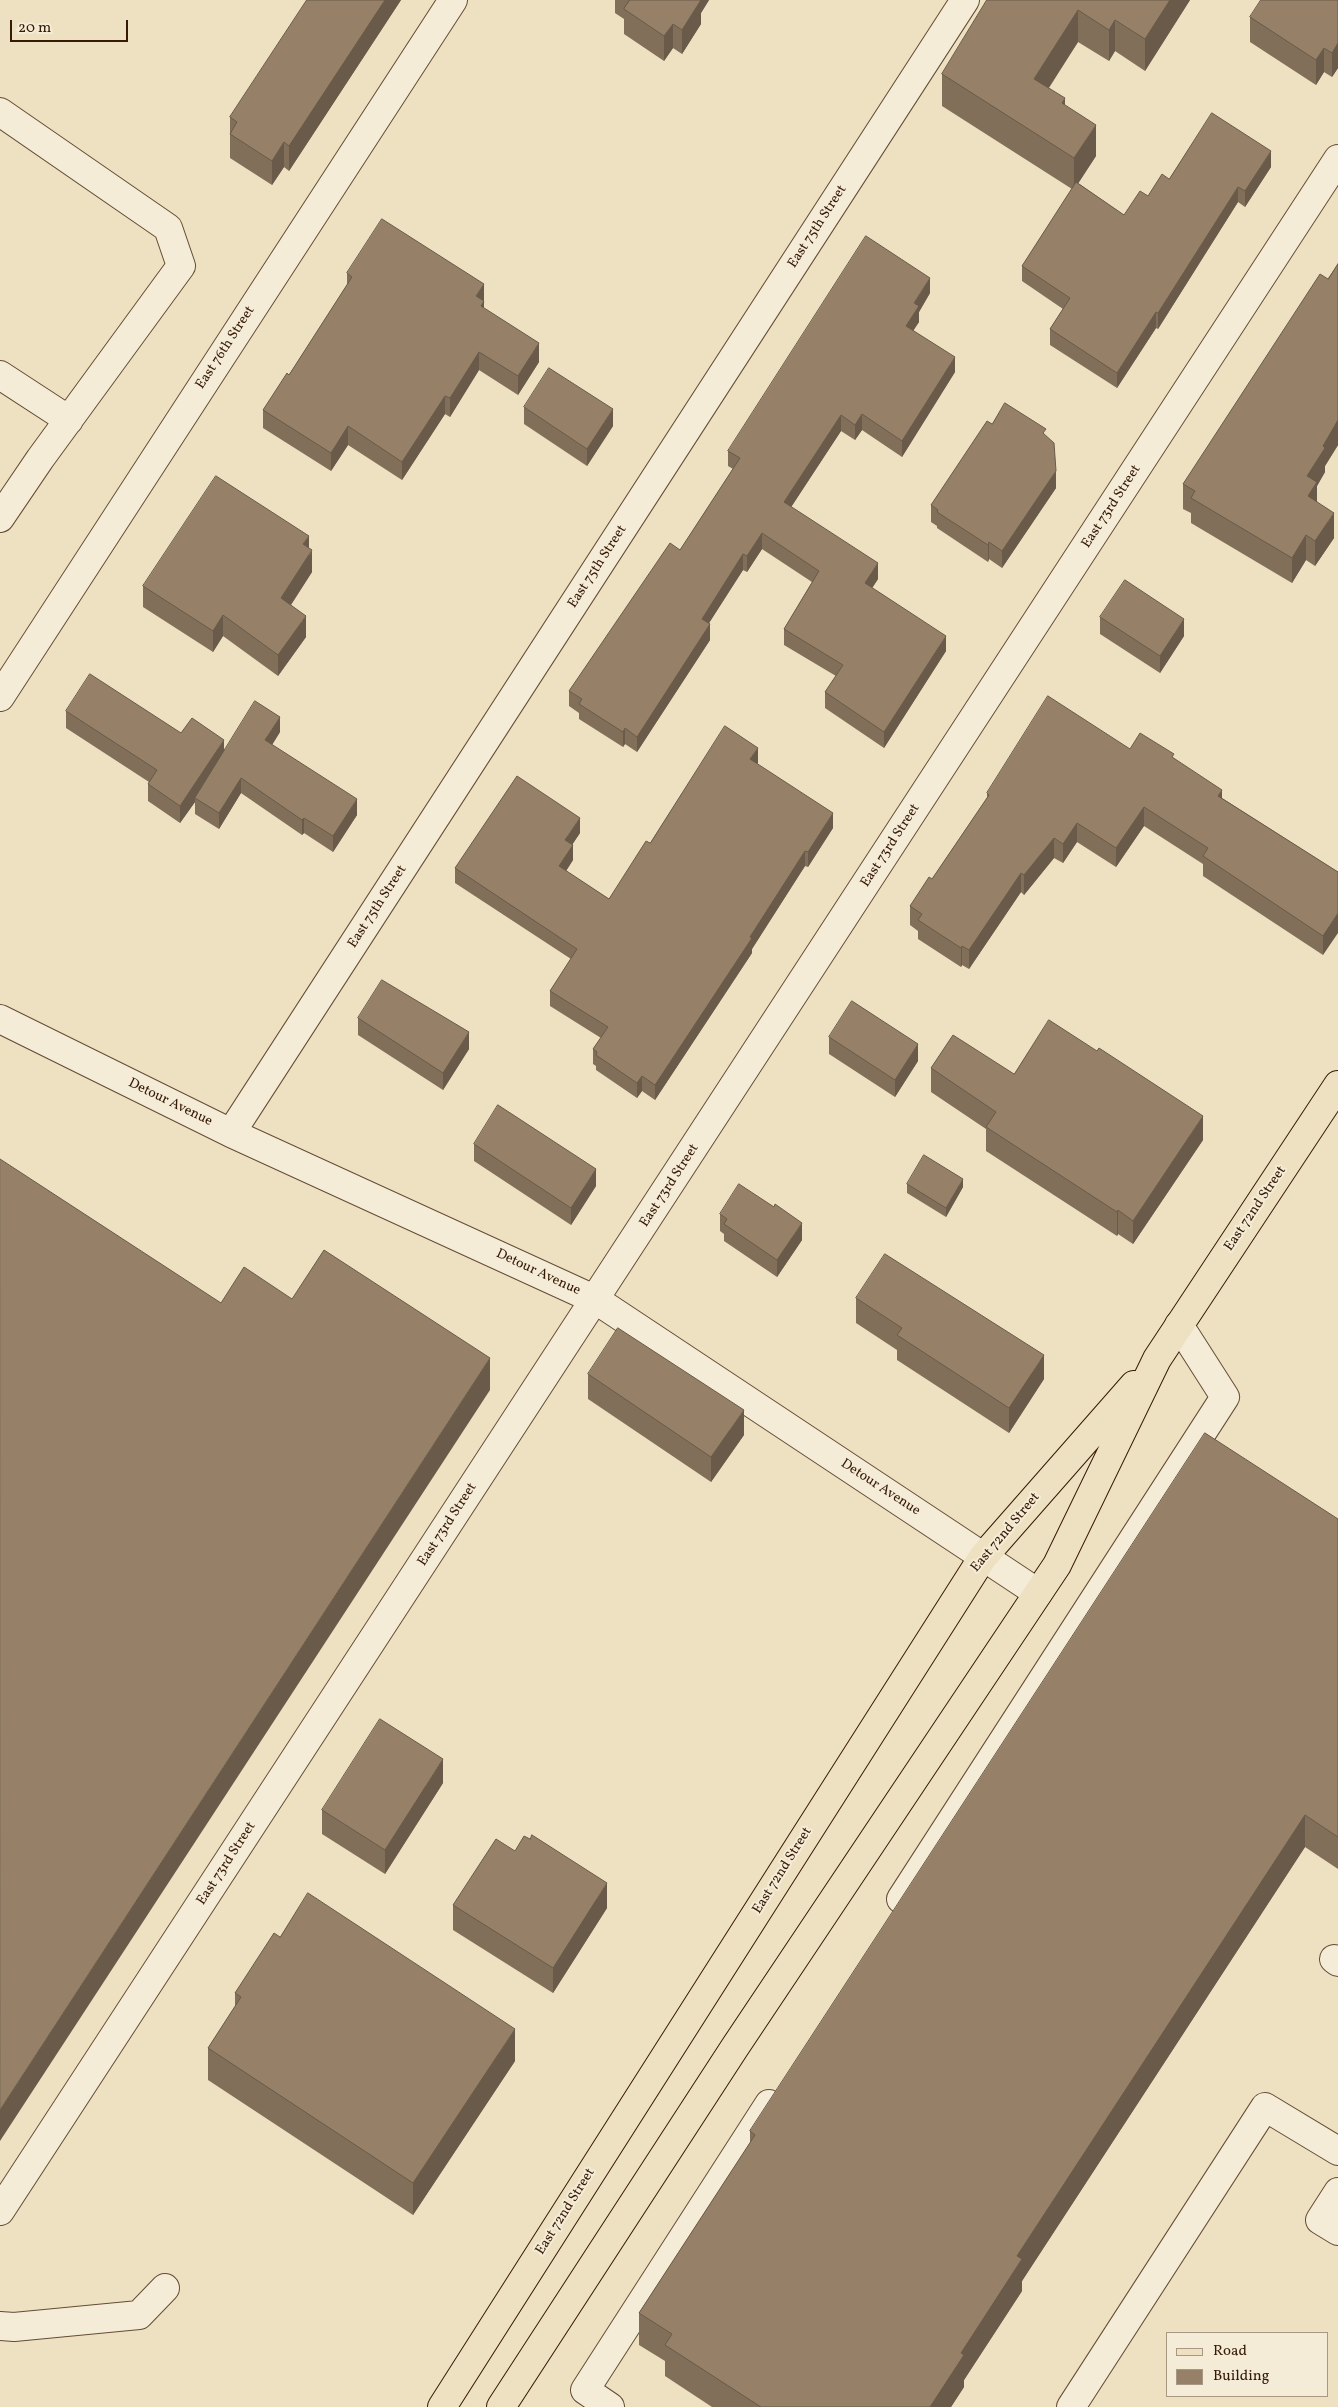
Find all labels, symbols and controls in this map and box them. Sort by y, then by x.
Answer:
scale bar [12,10,130,42]
text: 20 m [18,18,51,39]
street label: East 75th Street [785,182,851,272]
street label: East 76th Street [193,303,259,393]
street label: East 73rd Street [1079,462,1145,552]
street label: East 75th Street [565,522,631,612]
street label: East 73rd Street [858,801,924,891]
street label: East 75th Street [345,862,411,952]
street label: Detour Avenue [125,1075,215,1131]
street label: East 73rd Street [637,1141,703,1231]
street label: East 72nd Street [1221,1163,1291,1255]
street label: Detour Avenue [493,1246,583,1300]
street label: Detour Avenue [837,1456,923,1520]
street label: East 73rd Street [415,1480,481,1570]
street label: East 72nd Street [968,1490,1044,1576]
street label: East 73rd Street [194,1819,260,1909]
street label: East 72nd Street [750,1825,816,1917]
street label: East 72nd Street [533,2166,599,2258]
legend [1166,2332,1328,2397]
text: Road [1213,2341,1247,2362]
text: Building [1213,2366,1269,2387]

